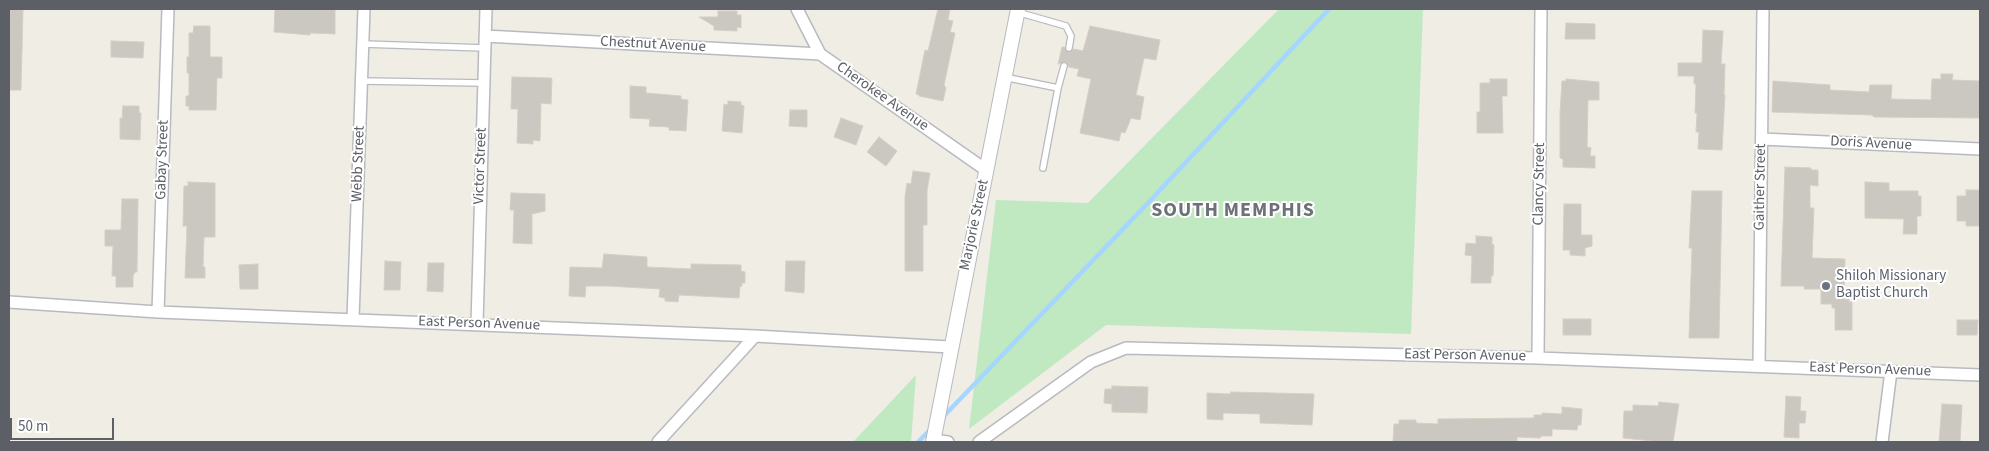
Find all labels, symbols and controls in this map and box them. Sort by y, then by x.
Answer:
street label: Chestnut Avenue [600,33,706,57]
street label: Cherokee Avenue [832,58,932,136]
street label: Gabay Street [153,120,173,200]
street label: Webb Street [349,126,369,202]
street label: Victor Street [471,127,491,205]
street label: Doris Avenue [1830,133,1912,155]
street label: Clancy Street [1530,143,1550,225]
street label: Gaither Street [1751,143,1771,231]
street label: Marjorie Street [957,178,993,272]
district label: SOUTH MEMPHIS [1150,200,1316,224]
place label: Shiloh Missionary Baptist Church [1836,268,1946,303]
marker: Shiloh Missionary Baptist Church [1820,280,1832,292]
street label: East Person Avenue [418,313,540,335]
street label: East Person Avenue [1404,346,1526,366]
street label: East Person Avenue [1809,359,1931,381]
scale bar [12,408,116,440]
text: 50 m [18,416,48,437]

